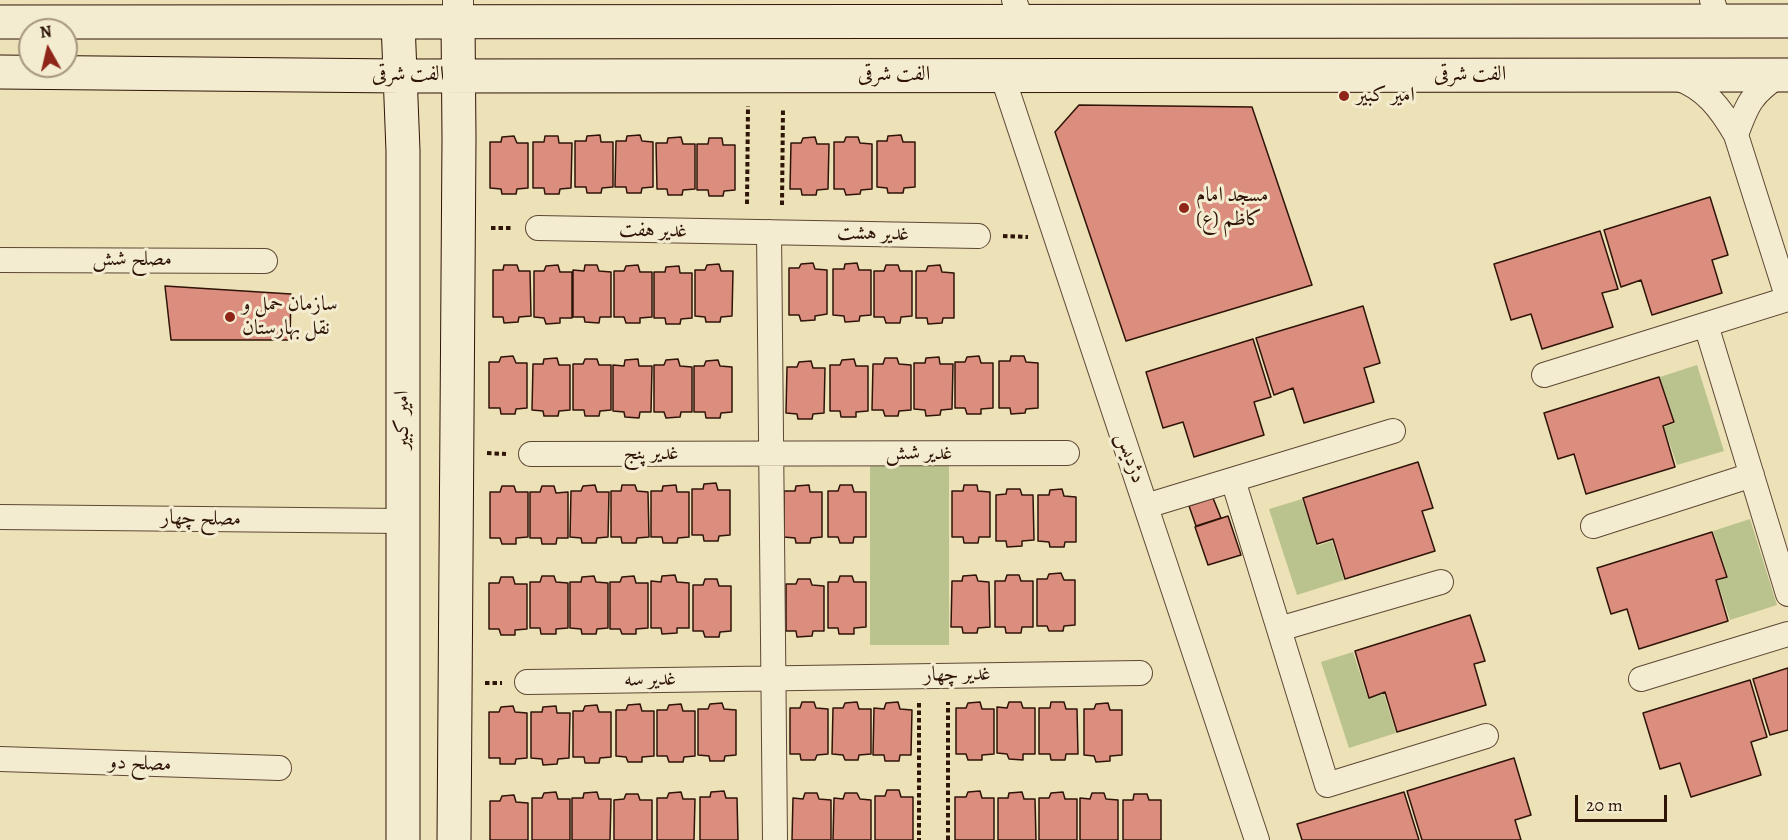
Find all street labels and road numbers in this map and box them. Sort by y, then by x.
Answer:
street label: الفت شرقی [372,62,444,88]
street label: الفت شرقی [858,62,930,88]
street label: الفت شرقی [1434,62,1506,88]
street label: غدیر هفت [619,218,687,244]
street label: غدیر هشت [837,221,909,247]
street label: مصلح شش [92,247,172,273]
street label: امیر کبیر [390,391,416,449]
street label: دژدیس [1110,429,1150,487]
street label: غدیر پنج [623,441,679,467]
street label: غدیر شش [886,441,952,467]
street label: مصلح چهار [161,506,241,532]
street label: غدیر چهار [923,662,991,688]
street label: غدیر سه [624,667,676,693]
street label: مصلح دو [108,750,172,778]

